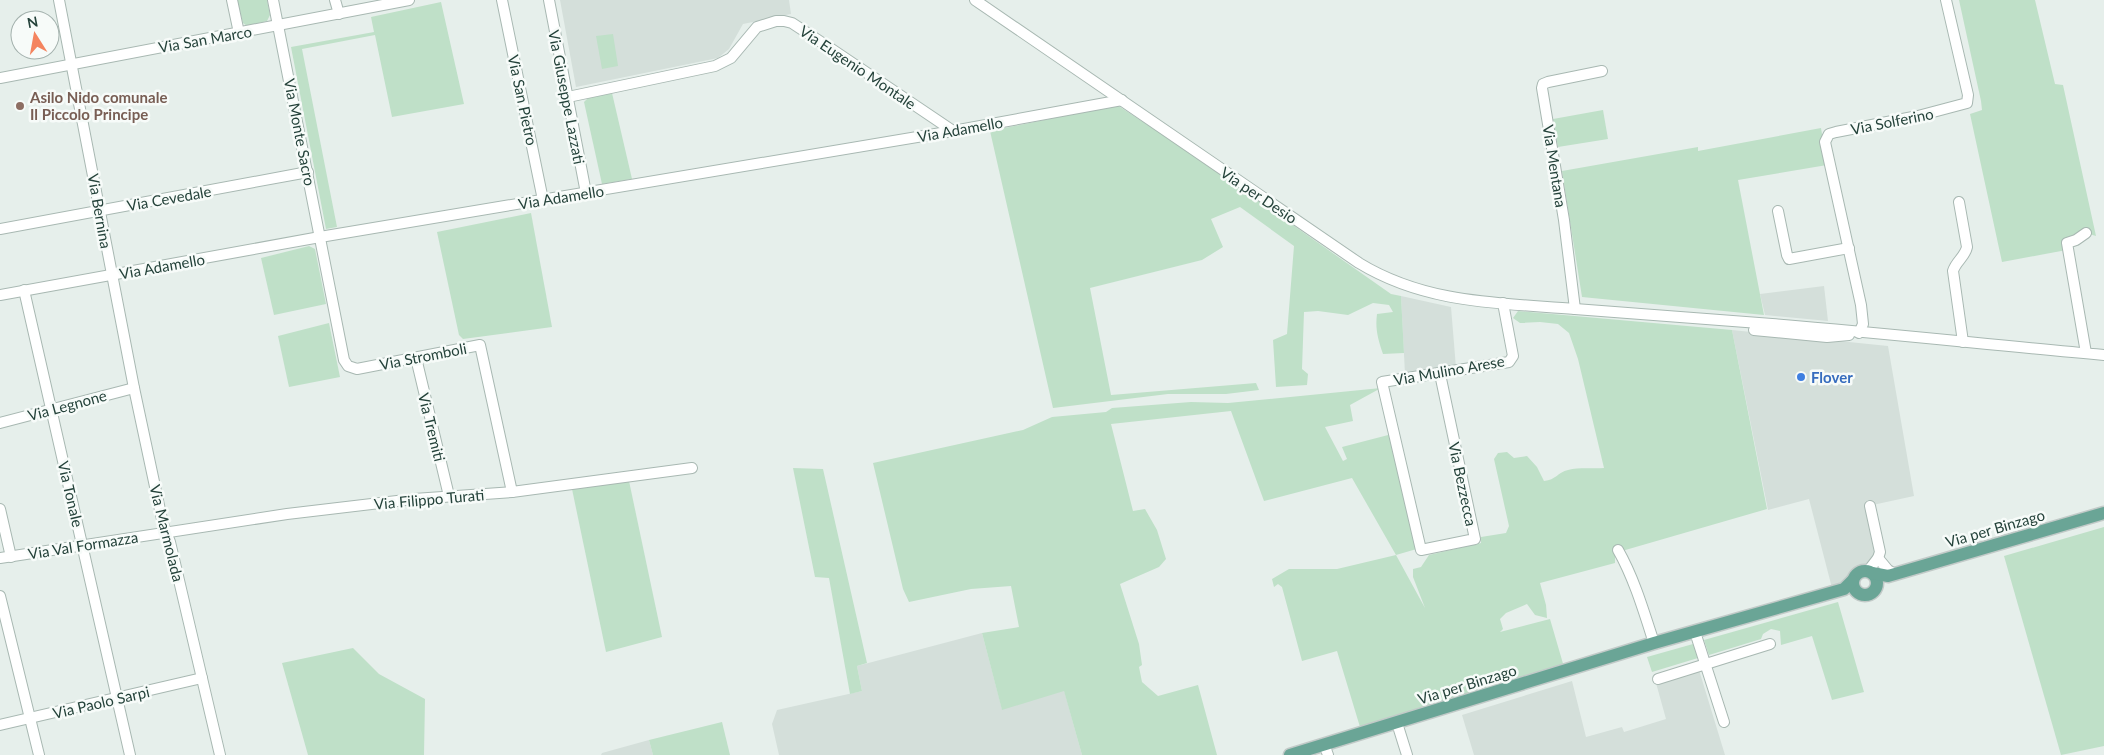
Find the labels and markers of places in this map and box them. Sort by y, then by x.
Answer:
place label: Asilo Nido comunale Il Piccolo Principe [29,88,167,123]
marker: Asilo Nido comunale Il Piccolo Principe [14,100,26,112]
place label: Flover [1811,368,1853,386]
marker: Flover [1795,371,1807,383]

